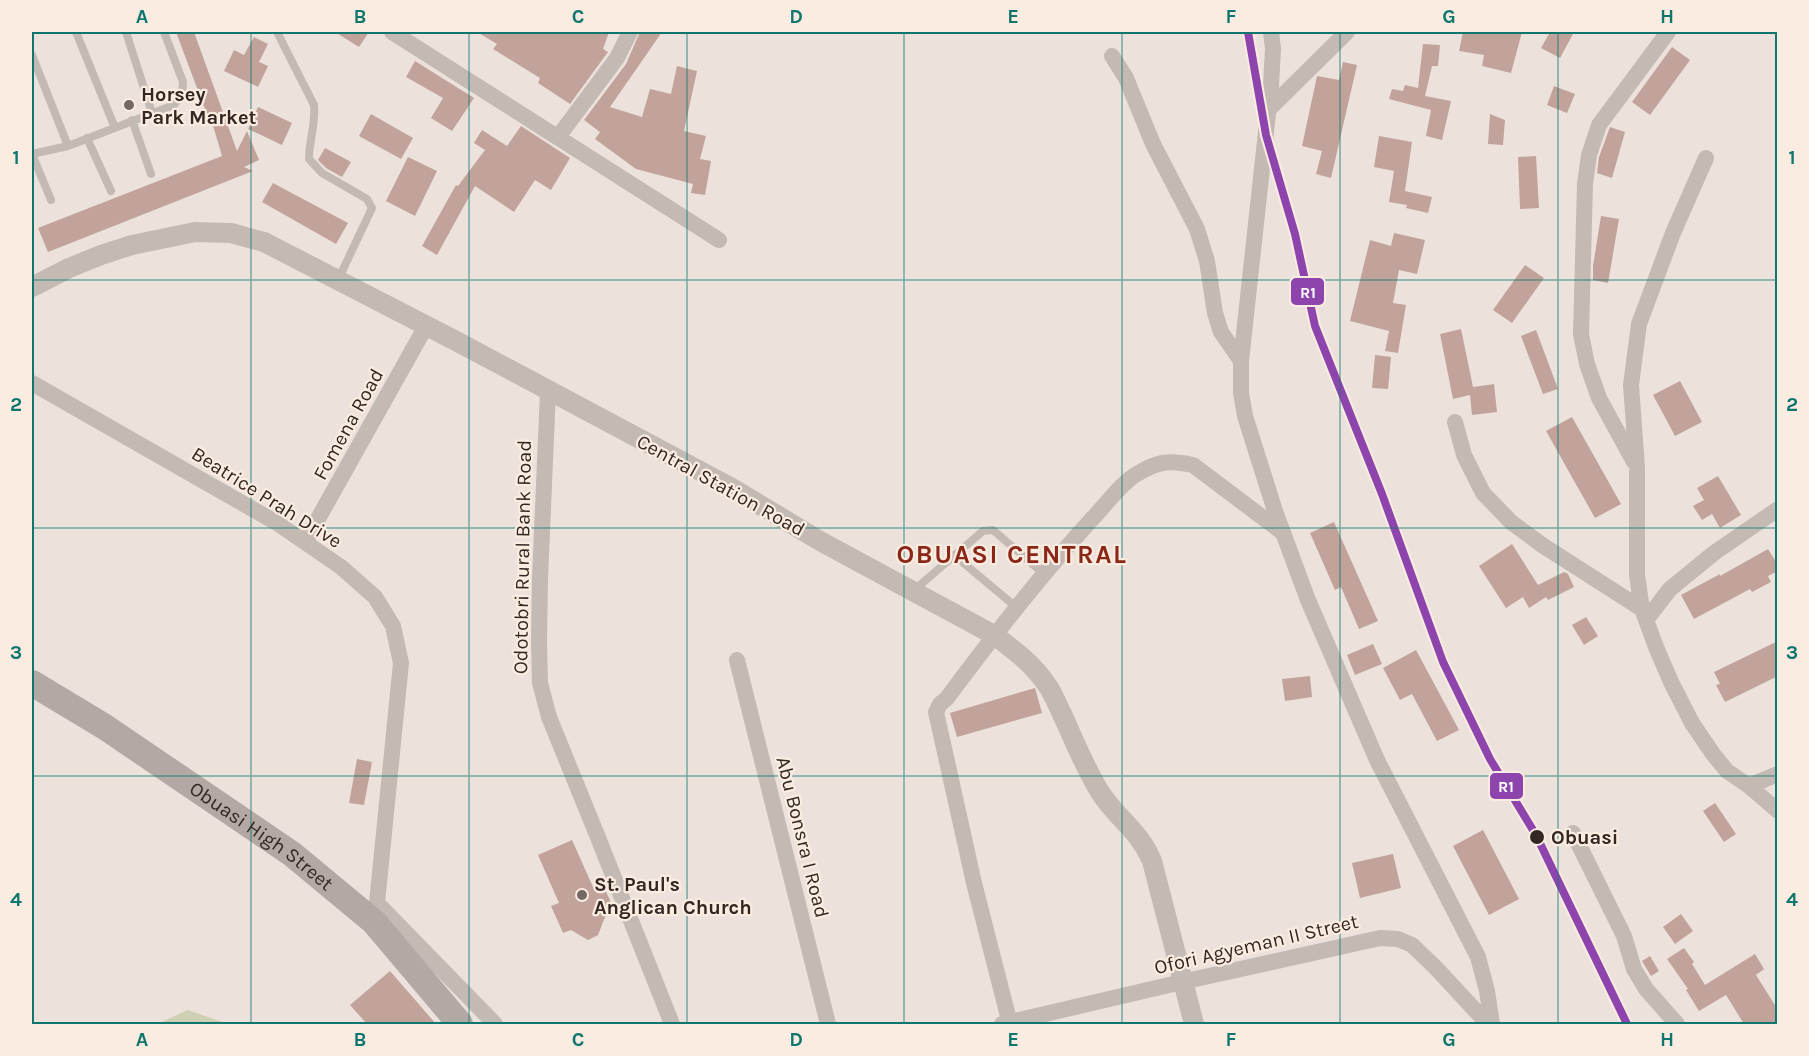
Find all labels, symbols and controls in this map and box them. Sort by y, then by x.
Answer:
text: A [136,5,149,28]
text: B [354,5,366,28]
text: C [572,5,584,28]
text: D [789,5,803,28]
text: E [1007,5,1019,28]
text: F [1226,5,1237,28]
text: G [1442,5,1456,28]
text: H [1660,5,1674,28]
place label: Horsey Park Market [141,83,257,129]
marker: Horsey Park Market [122,98,136,112]
text: 1 [12,146,20,169]
text: 1 [1788,146,1796,169]
line badge: R1 [1290,277,1325,306]
text: R1 [1300,283,1316,302]
street label: Fomena Road [308,365,388,484]
text: 2 [10,393,22,416]
text: 2 [1786,393,1798,416]
street label: Central Station Road [633,430,809,541]
street label: Odotobri Rural Bank Road [509,440,536,674]
street label: Beatrice Prah Drive [187,442,346,553]
district label: OBUASI CENTRAL [897,539,1127,570]
text: 3 [10,641,22,664]
text: 3 [1786,641,1798,664]
street label: Abu Bonsra I Road [771,754,834,920]
line badge: R1 [1489,772,1524,800]
street label: Obuasi High Street [185,777,338,896]
text: R1 [1498,777,1514,796]
place label: Obuasi [1551,826,1618,849]
marker: Obuasi [1528,828,1546,846]
place label: St. Paul's Anglican Church [594,873,752,919]
text: 4 [10,888,22,911]
marker: St. Paul's Anglican Church [575,888,589,902]
text: 4 [1786,888,1798,911]
street label: Ofori Agyeman II Street [1152,910,1361,979]
text: A [136,1028,149,1051]
text: B [354,1028,366,1051]
text: C [572,1028,584,1051]
text: D [789,1028,803,1051]
text: E [1007,1028,1019,1051]
text: F [1226,1028,1237,1051]
text: G [1442,1028,1456,1051]
text: H [1660,1028,1674,1051]

